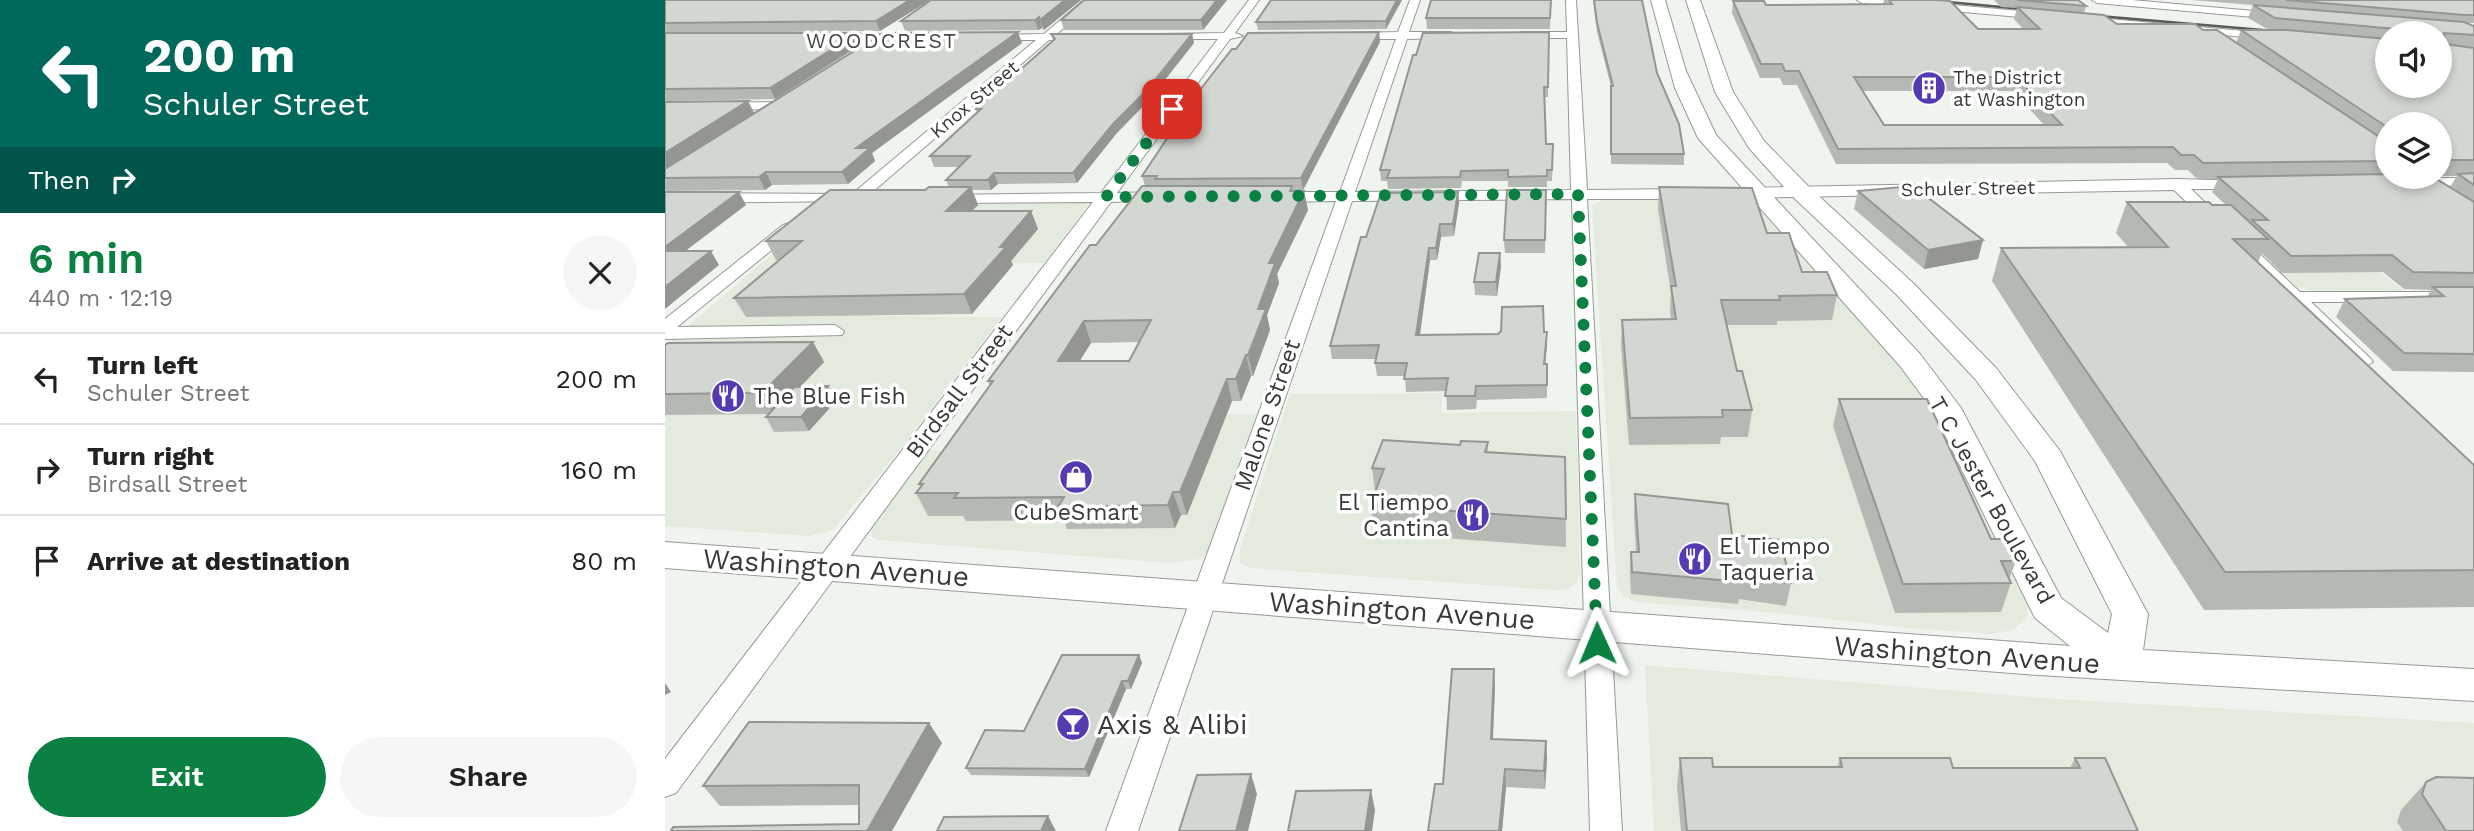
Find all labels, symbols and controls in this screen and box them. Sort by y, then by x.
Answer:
map controls [2375,21,2452,189]
button: sound [2375,21,2452,98]
text: 200 m [143,26,295,84]
icon: left [28,28,119,119]
district label: WOODCREST [806,28,958,53]
street label: Knox Street [925,56,1023,143]
place label: The District at Washington [1953,66,2085,111]
building icon: The District at Washington [1910,69,1948,107]
pin [1142,79,1202,139]
text: Schuler Street [143,85,369,123]
icon: arrive [1153,90,1191,128]
button: layers [2375,112,2452,189]
icon: right [104,161,142,199]
text: Then [28,165,90,195]
street label: Schuler Street [1901,176,2035,201]
text: 6 min [28,234,144,283]
button: close [563,236,637,310]
text: 440 m · 12:19 [28,285,173,312]
street label: Birdsall Street [900,319,1019,463]
street label: Malone Street [1229,336,1306,494]
text: Turn left [87,350,198,380]
icon: left [28,360,66,398]
text: 200 m [556,364,637,394]
restaurant icon: The Blue Fish [709,377,747,415]
text: Schuler Street [87,380,249,407]
place label: The Blue Fish [753,383,906,410]
street label: T C Jester Boulevard [1923,392,2060,609]
text: Turn right [87,441,214,471]
icon: right [28,451,66,489]
text: 160 m [561,455,637,485]
shop icon: CubeSmart [1057,458,1095,496]
text: Birdsall Street [87,471,247,498]
place label: El Tiempo Cantina [1338,489,1449,542]
restaurant icon: El Tiempo Cantina [1454,496,1492,534]
place label: CubeSmart [1013,499,1139,526]
place label: El Tiempo Taqueria [1719,533,1830,586]
restaurant icon: El Tiempo Taqueria [1676,540,1714,578]
icon: arrive [28,542,66,580]
street label: Washington Avenue [702,542,970,593]
text: Arrive at destination [87,546,350,576]
text: 80 m [571,546,637,576]
street label: Washington Avenue [1268,585,1536,636]
position arrow [1560,606,1634,680]
street label: Washington Avenue [1833,629,2101,680]
bar icon: Axis & Alibi [1054,705,1092,743]
place label: Axis & Alibi [1097,708,1248,741]
button: Exit [28,737,326,817]
button: Share [340,737,637,817]

